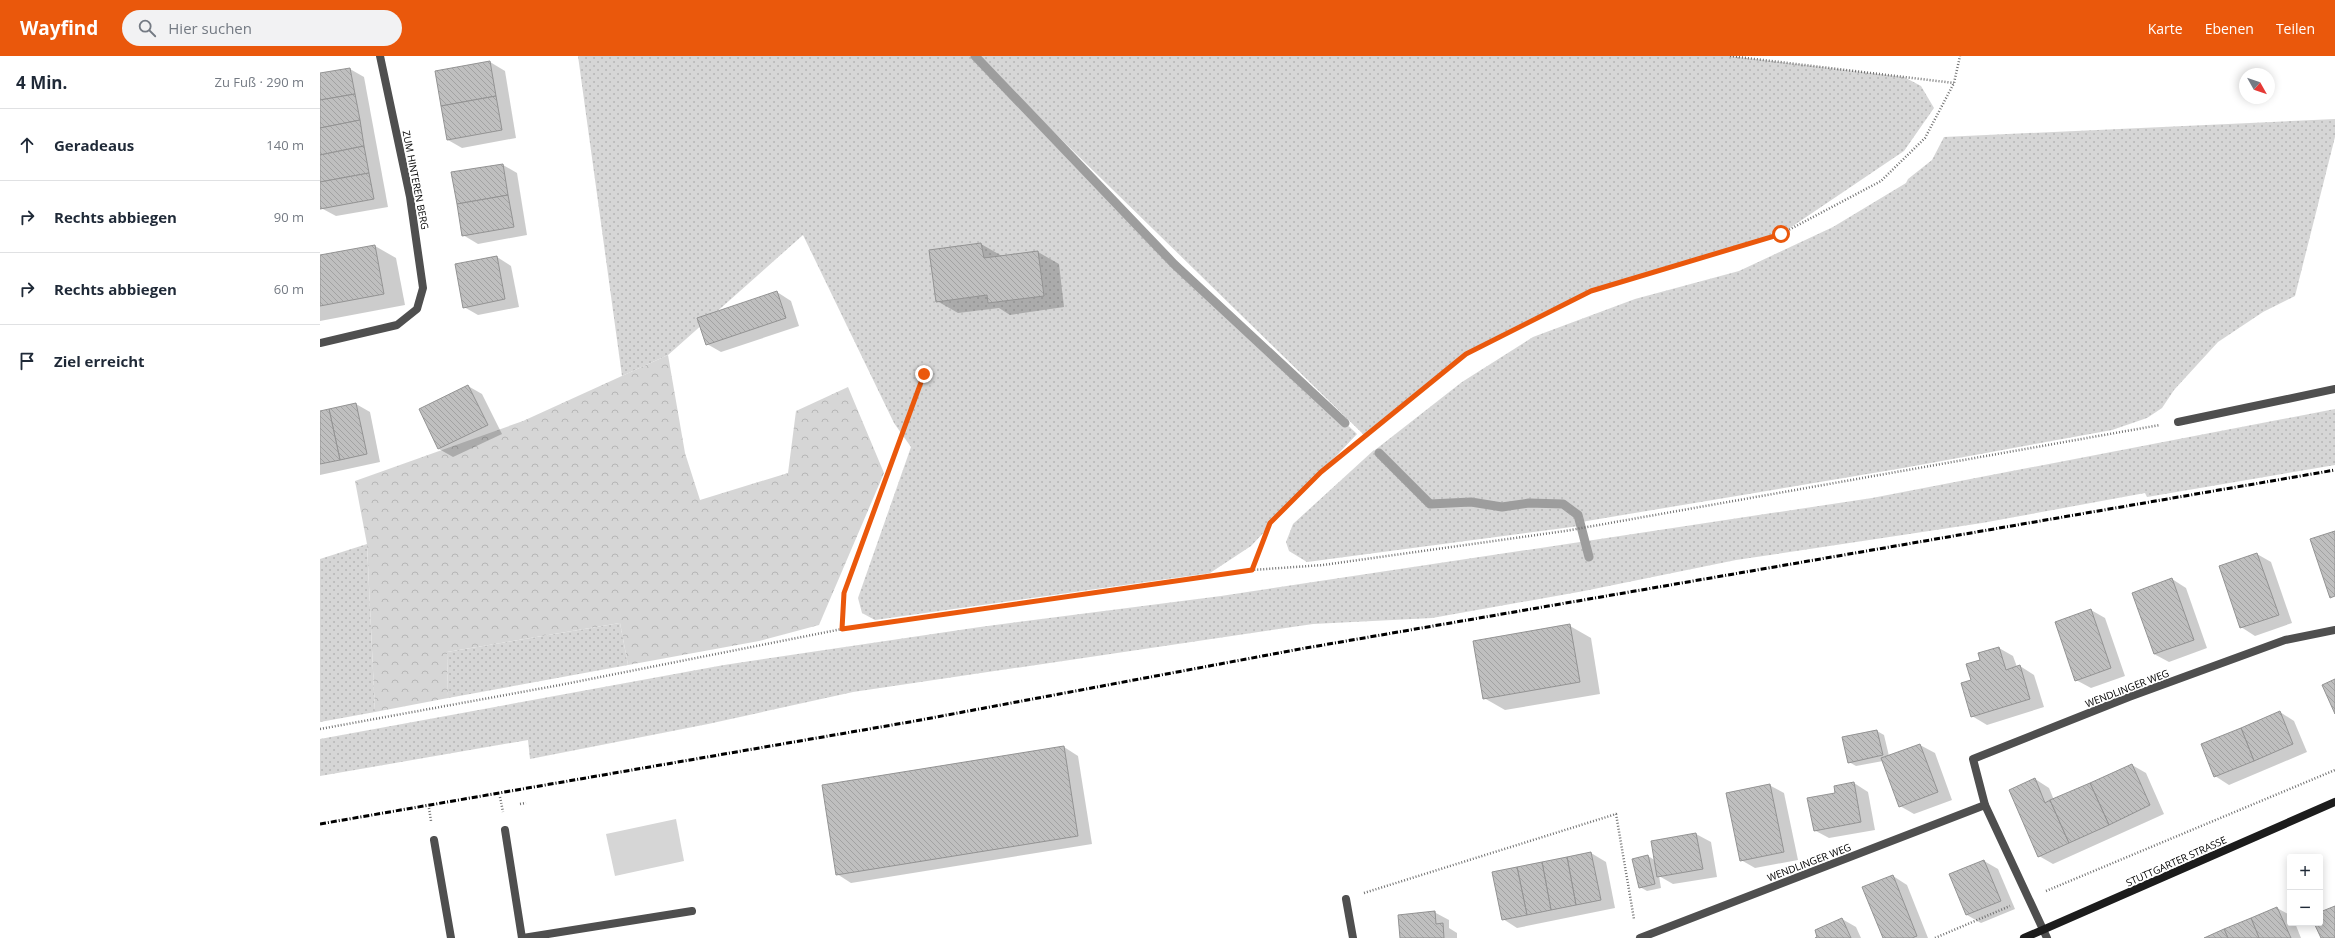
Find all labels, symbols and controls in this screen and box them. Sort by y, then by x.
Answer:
search box [122,10,402,46]
text: Wayfind [20,15,98,41]
icon: search [136,17,158,39]
text: Hier suchen [168,18,252,38]
text: Karte [2148,19,2183,38]
text: Ebenen [2205,19,2254,38]
text: Teilen [2276,19,2315,38]
north arrow [2239,68,2275,104]
text: 4 Min. [16,71,67,94]
text: Zu Fuß · 290 m [215,73,304,91]
street label: ZUM HINTEREN BERG [400,129,432,231]
icon: ahead [16,134,38,156]
text: Geradeaus [54,135,134,155]
text: 140 m [266,136,304,154]
icon: right [16,206,38,228]
text: Rechts abbiegen [54,207,177,227]
text: 90 m [274,208,304,226]
route start [1772,225,1790,243]
icon: right [16,278,38,300]
text: Rechts abbiegen [54,279,177,299]
text: 60 m [274,280,304,298]
icon: arrive [16,350,38,372]
text: Ziel erreicht [54,351,145,371]
route end [915,365,933,383]
street label: WENDLINGER WEG [2083,666,2171,710]
street label: STUTTGARTER STRASSE [2123,832,2229,890]
street label: WENDLINGER WEG [1765,840,1853,884]
map controls [2287,854,2323,926]
button: + [2287,854,2323,890]
button: − [2287,890,2323,926]

